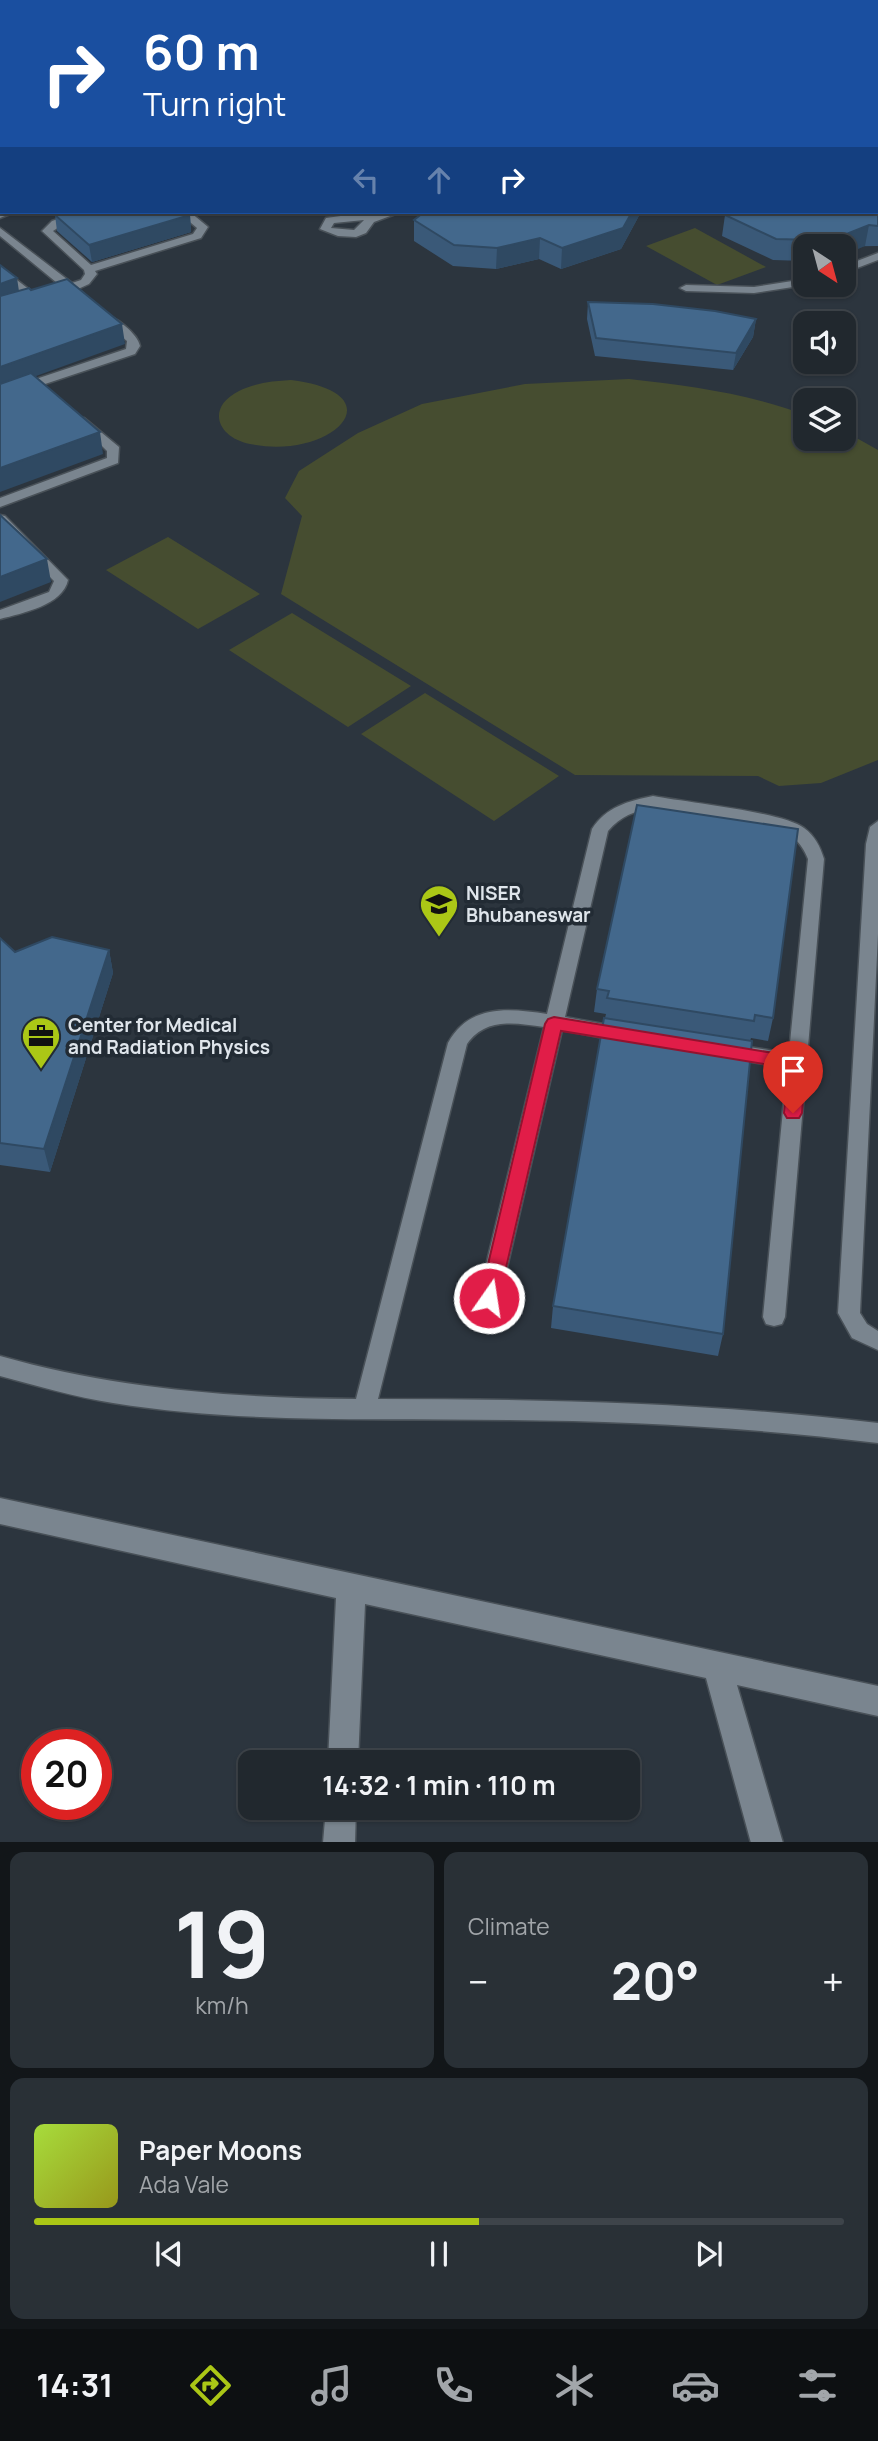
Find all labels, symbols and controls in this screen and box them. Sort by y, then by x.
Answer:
text: 60 m [143,18,260,85]
icon: right [28,28,119,119]
text: Turn right [143,82,286,126]
icon: left [347,161,385,199]
icon: ahead [420,161,458,199]
icon: right [493,161,531,199]
north arrow [793,234,856,298]
map controls [793,234,856,451]
button: sound [793,311,856,374]
button: layers [793,388,856,451]
place label: NISER Bhubaneswar [466,880,591,928]
school or university icon: NISER Bhubaneswar [418,883,460,938]
place label: Center for Medical and Radiation Physics [68,1012,270,1060]
office icon: Center for Medical and Radiation Physics [20,1015,62,1070]
pin [763,1041,823,1113]
icon: arrive [774,1052,812,1090]
position arrow [452,1261,526,1335]
speed limit sign: 20 [21,1729,112,1820]
text: 14:32 · 1 min · 110 m [322,1767,556,1803]
text: 19 [174,1881,270,2005]
text: Climate [468,1910,550,1942]
text: 20° [611,1945,700,2016]
text: − [468,1955,489,2007]
text: + [822,1955,844,2007]
text: km/h [195,1989,249,2021]
text: Paper Moons [139,2132,302,2168]
text: Ada Vale [139,2168,229,2200]
icon: previous [150,2235,188,2273]
icon: pause [420,2235,458,2273]
icon: next [690,2235,728,2273]
icon: directions [186,2361,235,2410]
icon: music [307,2361,356,2410]
icon: phone [429,2361,478,2410]
icon: climate [550,2361,599,2410]
icon: car [671,2361,720,2410]
icon: filters [793,2361,842,2410]
text: 14:31 [36,2363,113,2407]

